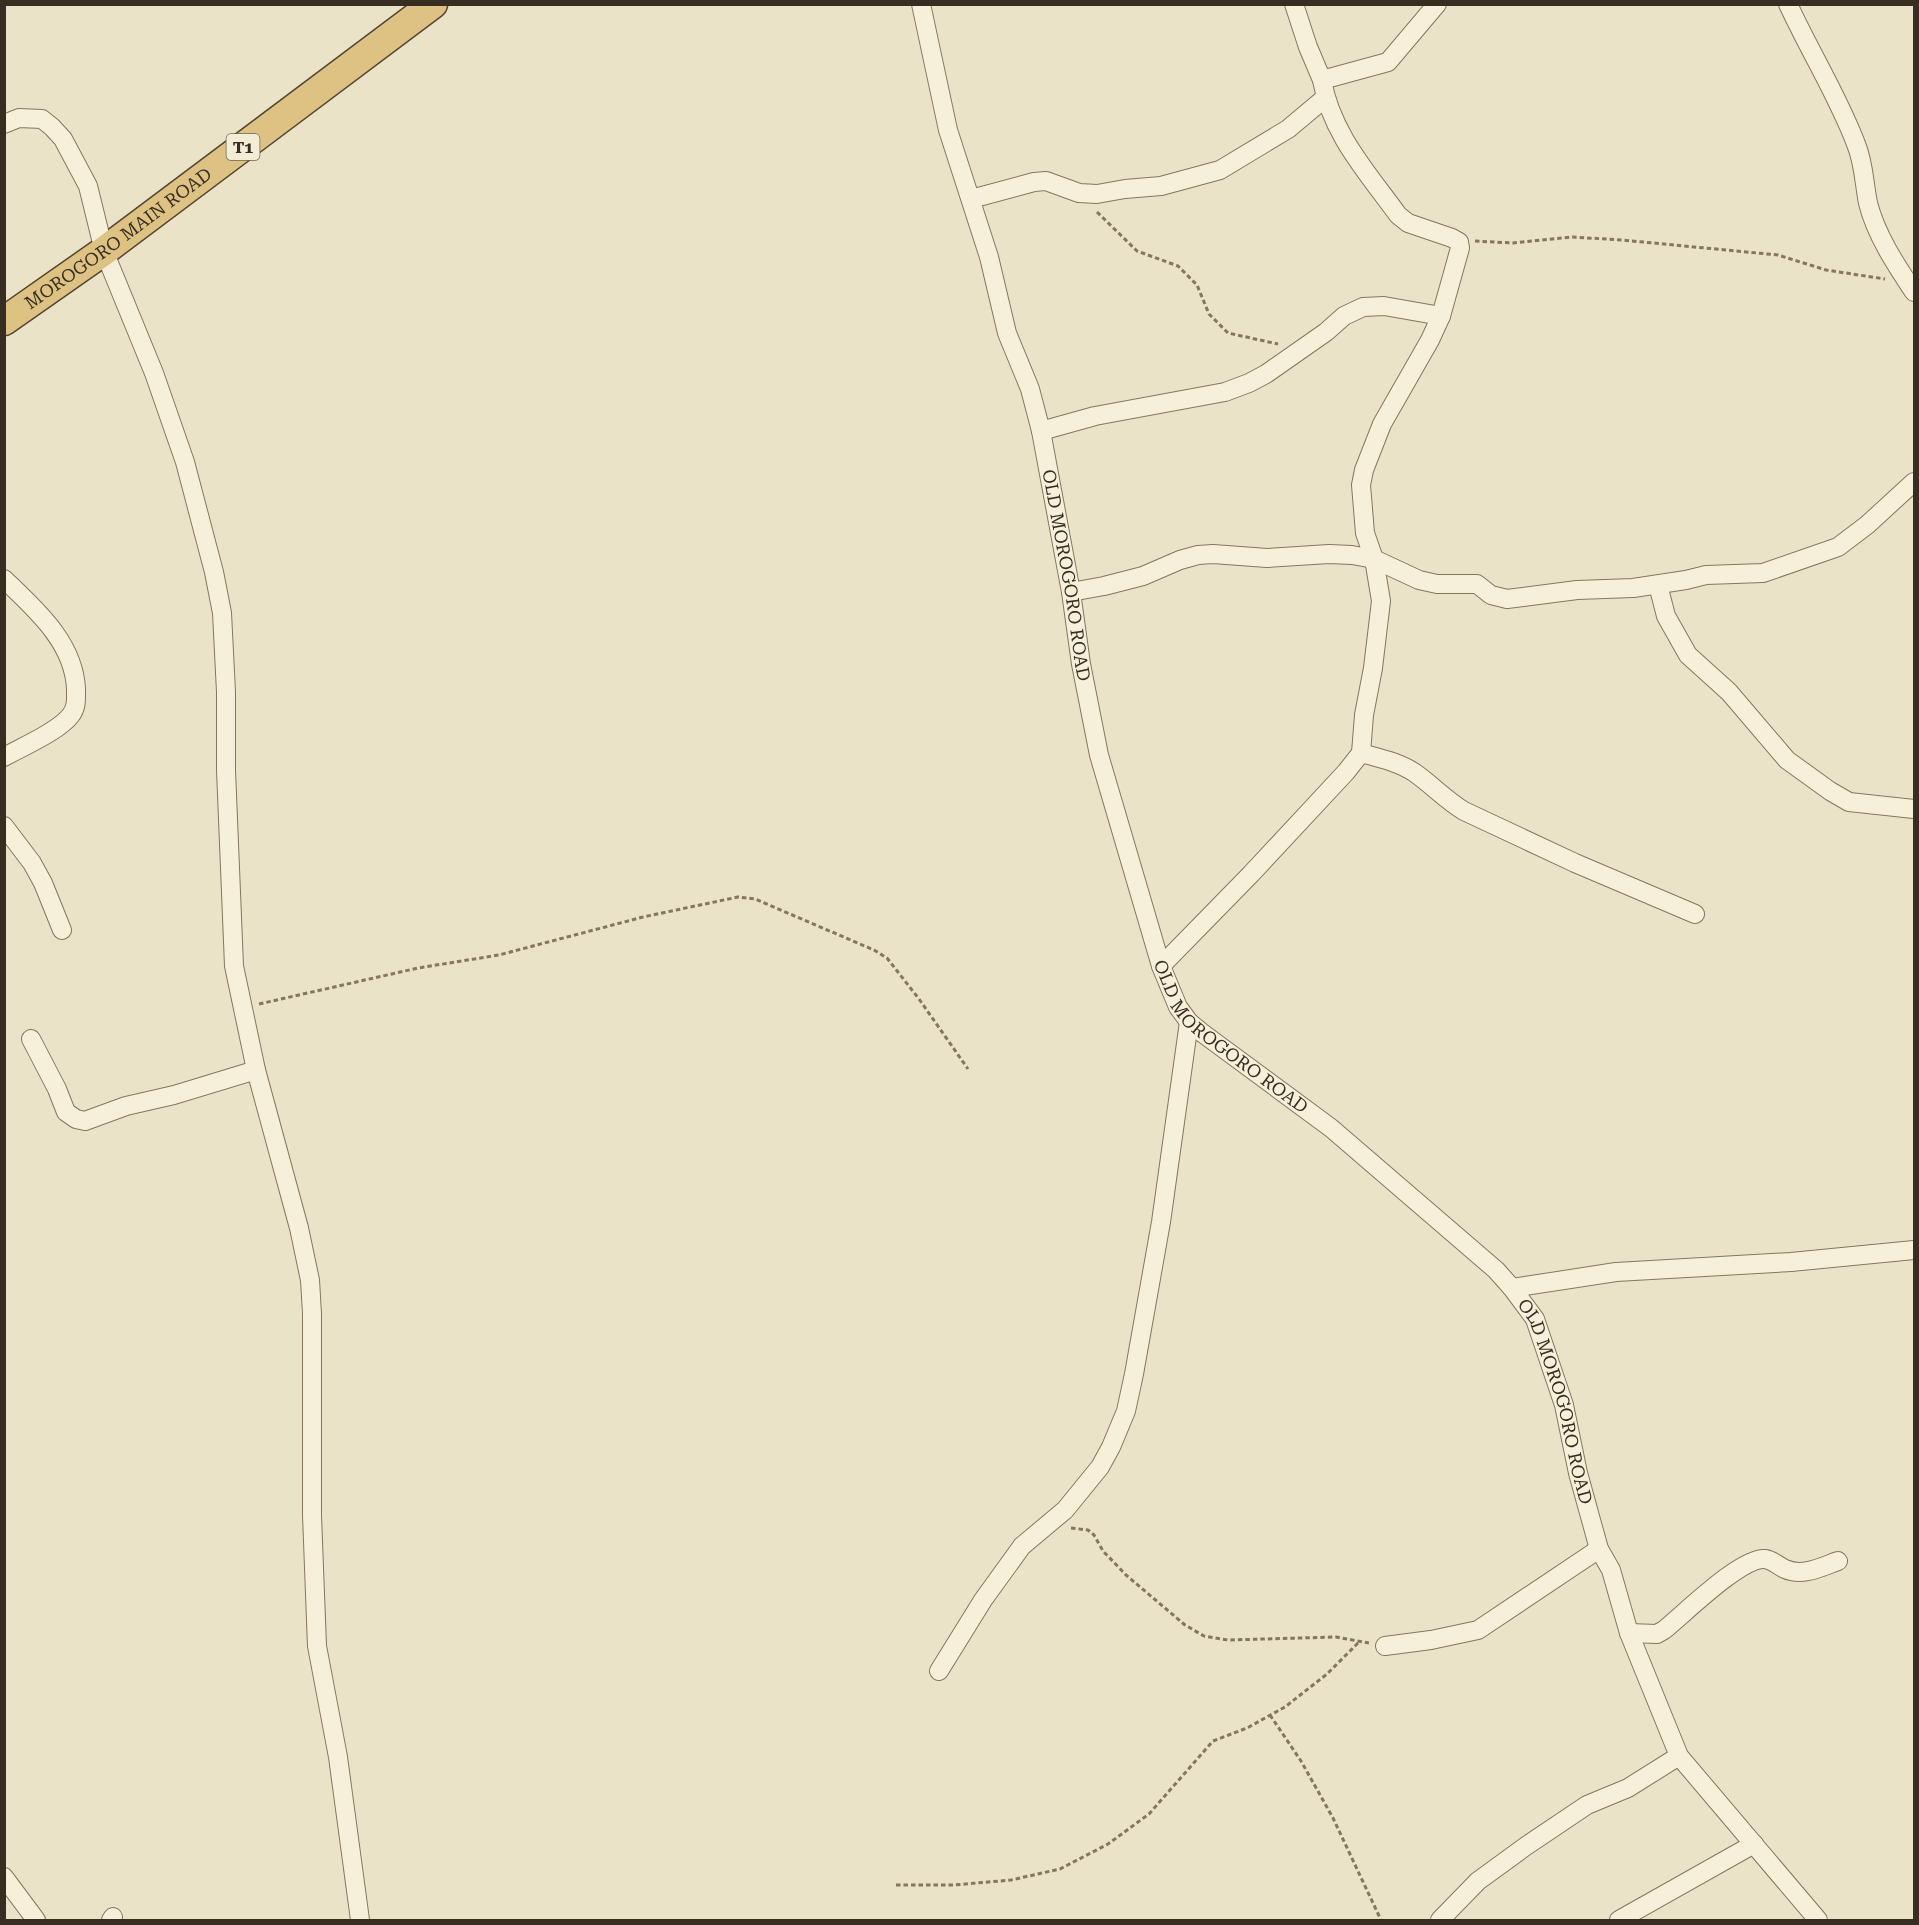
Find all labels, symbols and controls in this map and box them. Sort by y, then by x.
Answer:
road number: T1 [226,134,260,160]
street label: MOROGORO MAIN ROAD [21,163,216,313]
street label: OLD MOROGORO ROAD [1038,468,1095,683]
street label: OLD MOROGORO ROAD [1150,956,1312,1117]
street label: OLD MOROGORO ROAD [1514,1294,1597,1507]

